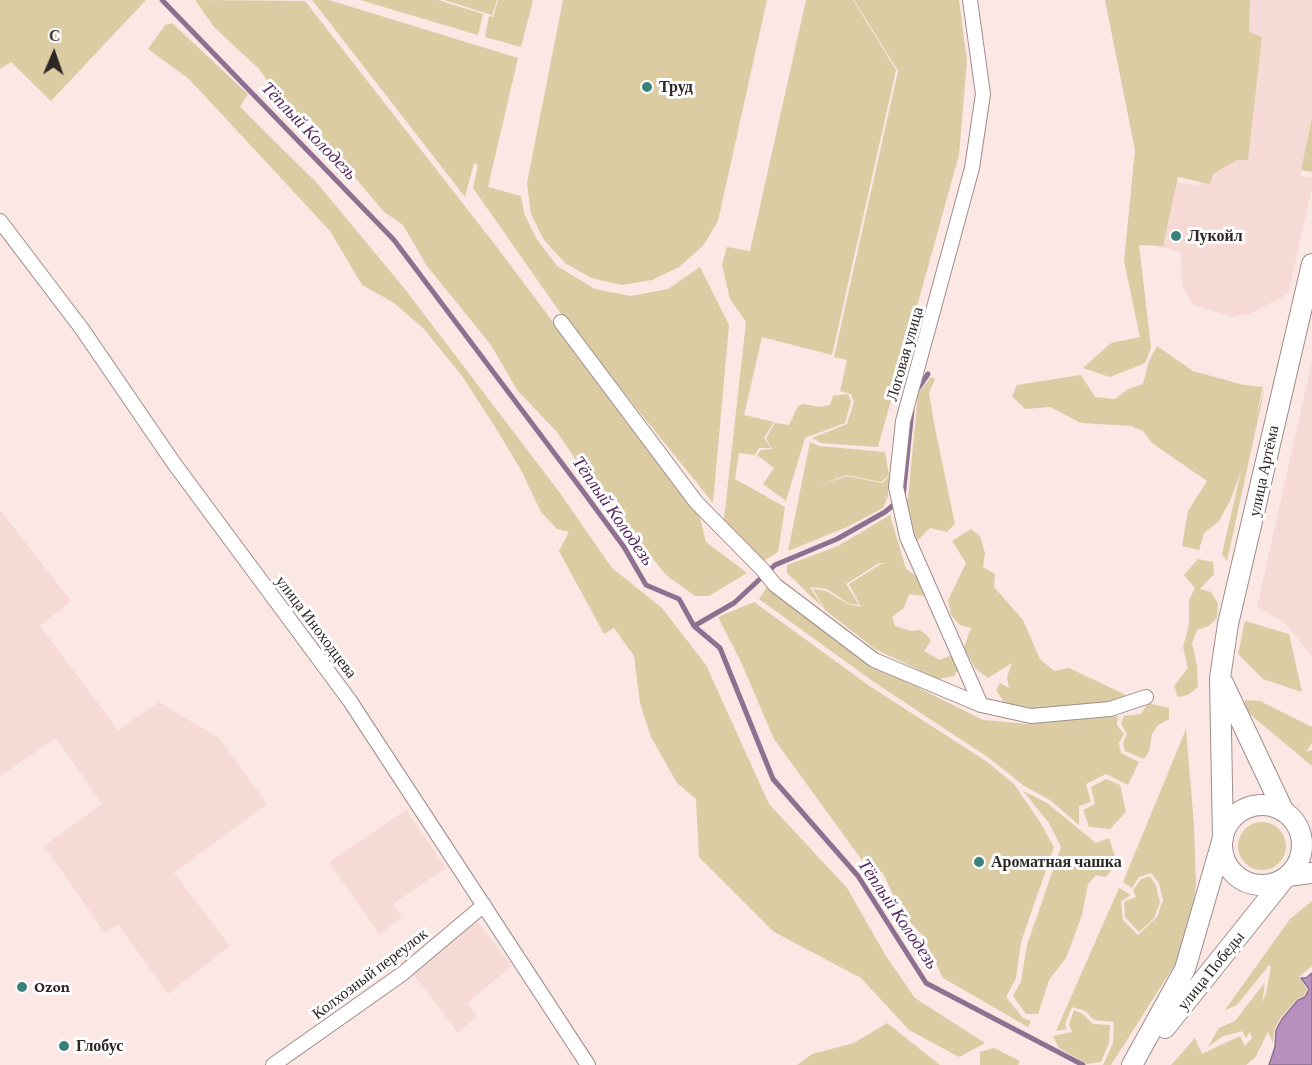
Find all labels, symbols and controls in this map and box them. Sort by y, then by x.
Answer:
north arrow [24,24,84,84]
text: С [49,27,61,44]
water label: Тёплый Колодезь [257,77,361,185]
place label: Труд [659,77,693,97]
marker: Труд [640,80,654,94]
place label: Лукойл [1188,226,1243,246]
marker: Лукойл [1169,229,1183,243]
street label: Логовая улица [882,305,928,403]
street label: улица Артёма [1245,423,1283,519]
water label: Тёплый Колодезь [567,452,659,570]
street label: улица Иноходцева [271,572,361,682]
place label: Ароматная чашка [991,852,1122,872]
water label: Тёплый Колодезь [853,855,943,973]
marker: Ароматная чашка [972,855,986,869]
street label: Колхозный переулок [308,924,432,1024]
street label: улица Победы [1173,928,1249,1014]
place label: Ozon [34,977,70,997]
marker: Ozon [15,980,29,994]
place label: Глобус [76,1036,123,1056]
marker: Глобус [57,1039,71,1053]

